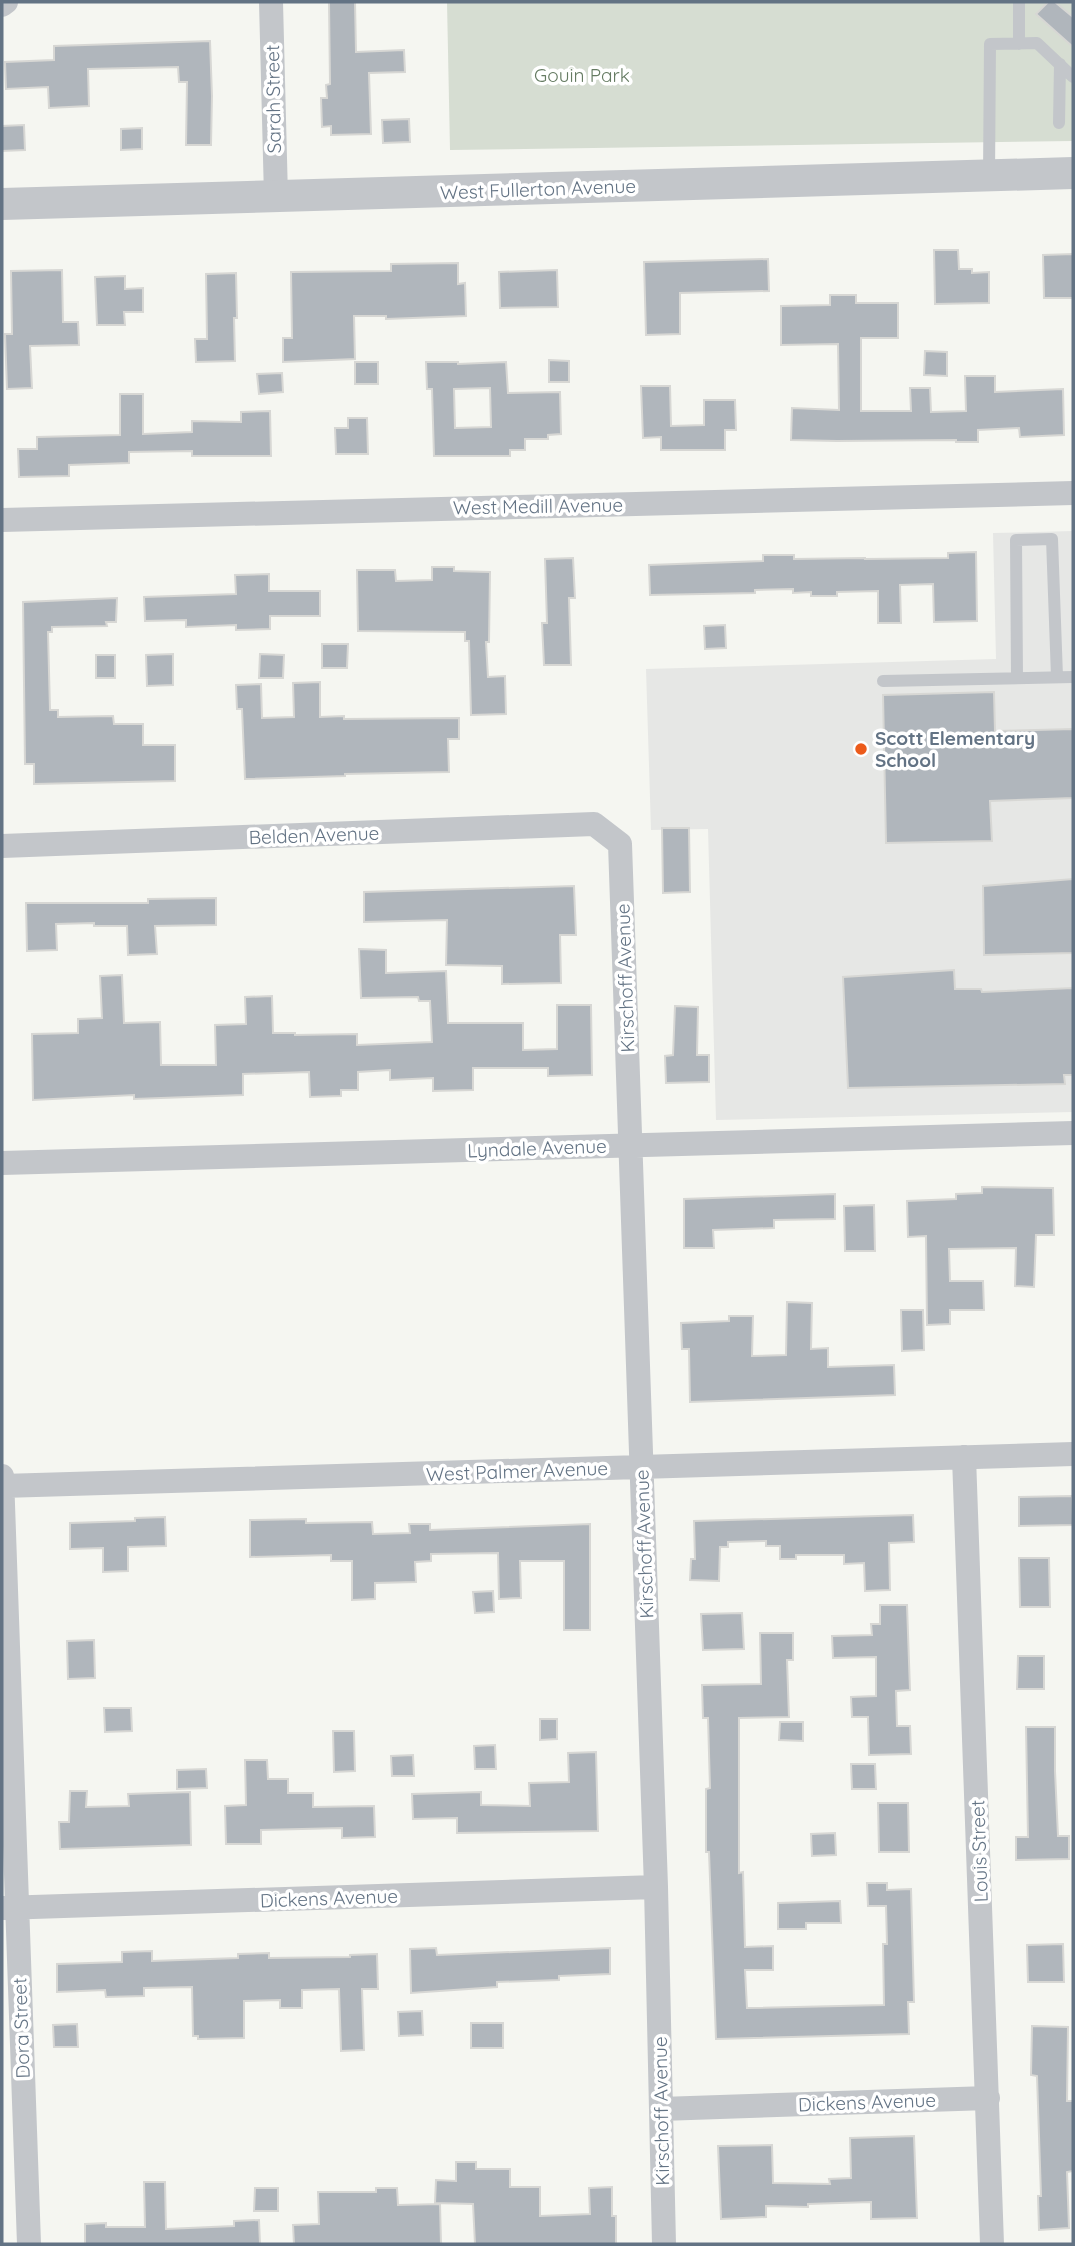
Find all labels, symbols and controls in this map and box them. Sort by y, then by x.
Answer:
street label: Sarah Street [260,44,286,154]
park label: Gouin Park [534,63,630,87]
street label: West Fullerton Avenue [440,174,636,204]
street label: West Medill Avenue [453,493,623,519]
place label: Scott Elementary School [875,726,1035,772]
marker: Scott Elementary School [853,741,869,757]
street label: Belden Avenue [248,821,380,849]
street label: Kirschoff Avenue [610,903,640,1053]
street label: Lyndale Avenue [467,1134,607,1162]
street label: West Palmer Avenue [426,1456,608,1486]
street label: Kirschoff Avenue [629,1469,659,1619]
street label: Louis Street [965,1799,993,1903]
street label: Dickens Avenue [260,1884,398,1912]
street label: Dora Street [7,1977,35,2079]
street label: Kirschoff Avenue [648,2036,674,2186]
street label: Dickens Avenue [798,2088,936,2116]

